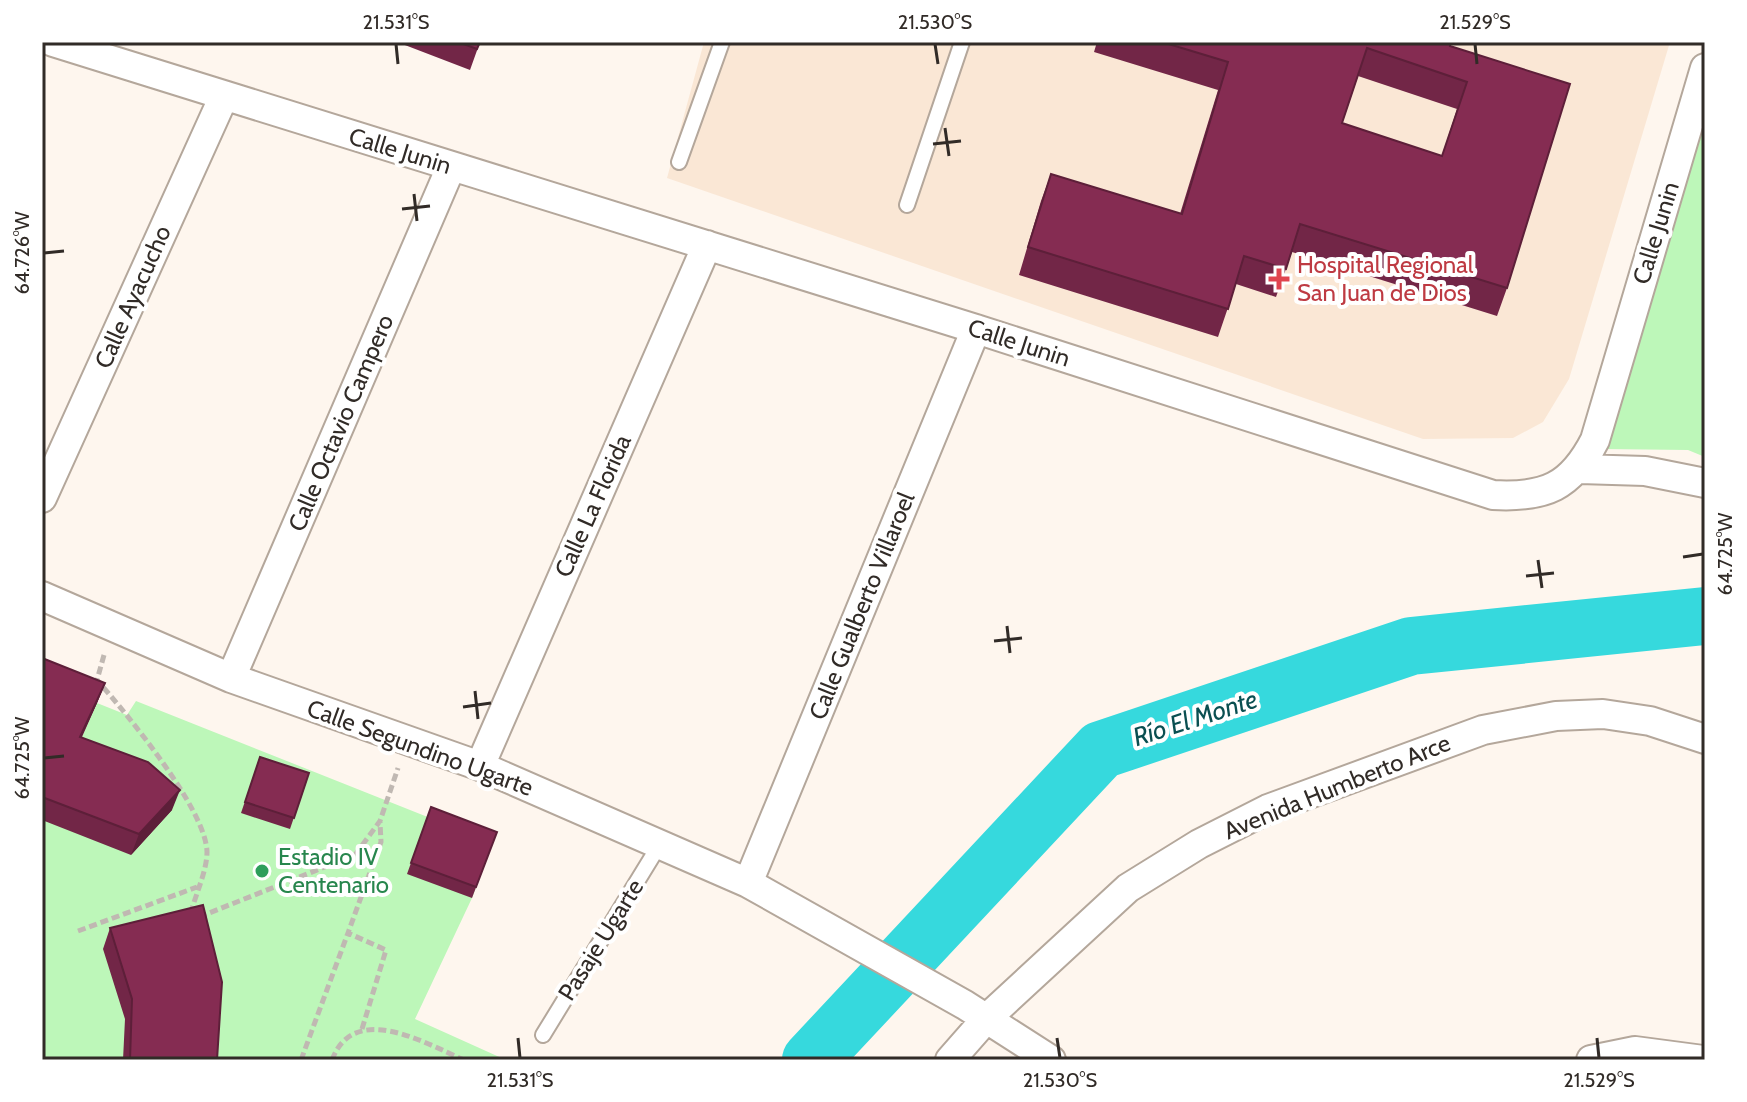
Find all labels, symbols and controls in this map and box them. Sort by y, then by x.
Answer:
text: 21.531°S [363,10,430,34]
text: 21.530°S [898,10,972,34]
text: 21.529°S [1439,10,1511,34]
street label: Calle Junin [345,121,455,180]
street label: Calle Junin [1626,178,1685,288]
text: 64.726°W [10,211,34,295]
street label: Calle Ayacucho [88,221,177,373]
place label: Hospital Regional San Juan de Dios [1297,250,1474,307]
marker: Hospital Regional San Juan de Dios [1268,268,1290,290]
street label: Calle Octavio Campero [282,310,399,536]
street label: Calle Junin [964,312,1074,373]
street label: Calle La Florida [548,430,637,582]
street label: Calle Gualberto Villaroel [803,488,921,724]
text: 64.725°W [1713,512,1737,595]
water label: Río El Monte [1129,683,1261,753]
street label: Calle Segundino Ugarte [303,693,537,802]
text: 64.725°W [10,716,34,799]
street label: Avenida Humberto Arce [1219,728,1454,845]
place label: Estadio IV Centenario [278,842,389,899]
marker: Estadio IV Centenario [253,862,271,880]
street label: Pasaje Ugarte [552,874,649,1006]
text: 21.531°S [487,1068,554,1092]
text: 21.530°S [1023,1068,1097,1092]
text: 21.529°S [1563,1068,1635,1092]

